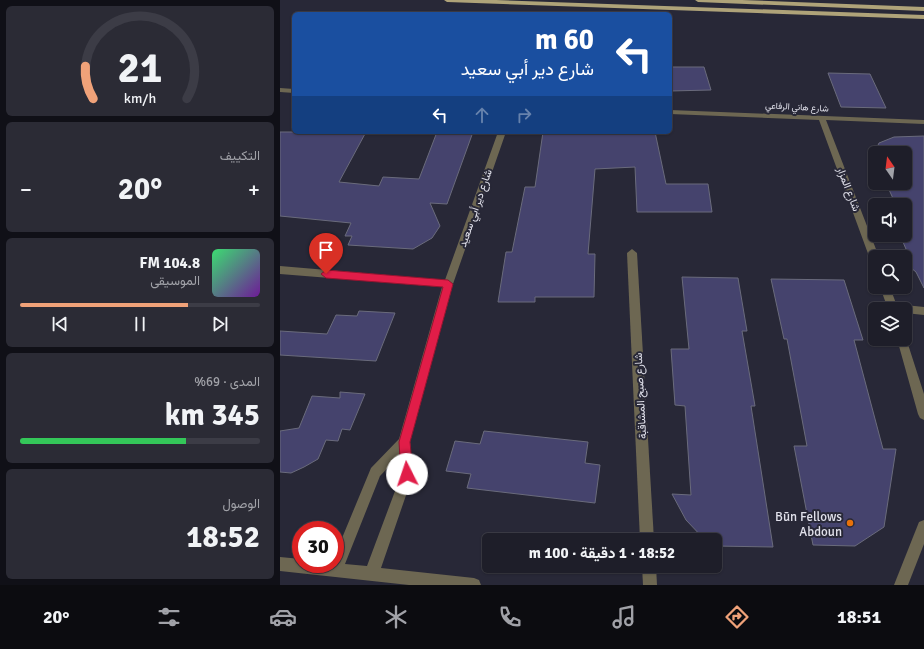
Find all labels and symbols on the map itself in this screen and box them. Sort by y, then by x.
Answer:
street label: شارع هاني الرفاعي [765,100,829,116]
north arrow [868,146,912,190]
street label: شارع المزار [833,164,863,214]
street label: شارع دير أبي سعيد [456,167,498,250]
pin [309,233,343,274]
street label: شارع صبح المشاقبة [632,352,650,439]
position arrow [386,453,428,495]
place label: Būn Fellows Abdoun [775,509,842,540]
marker: Būn Fellows Abdoun [845,518,855,528]
speed limit sign: 30 [292,521,344,573]

